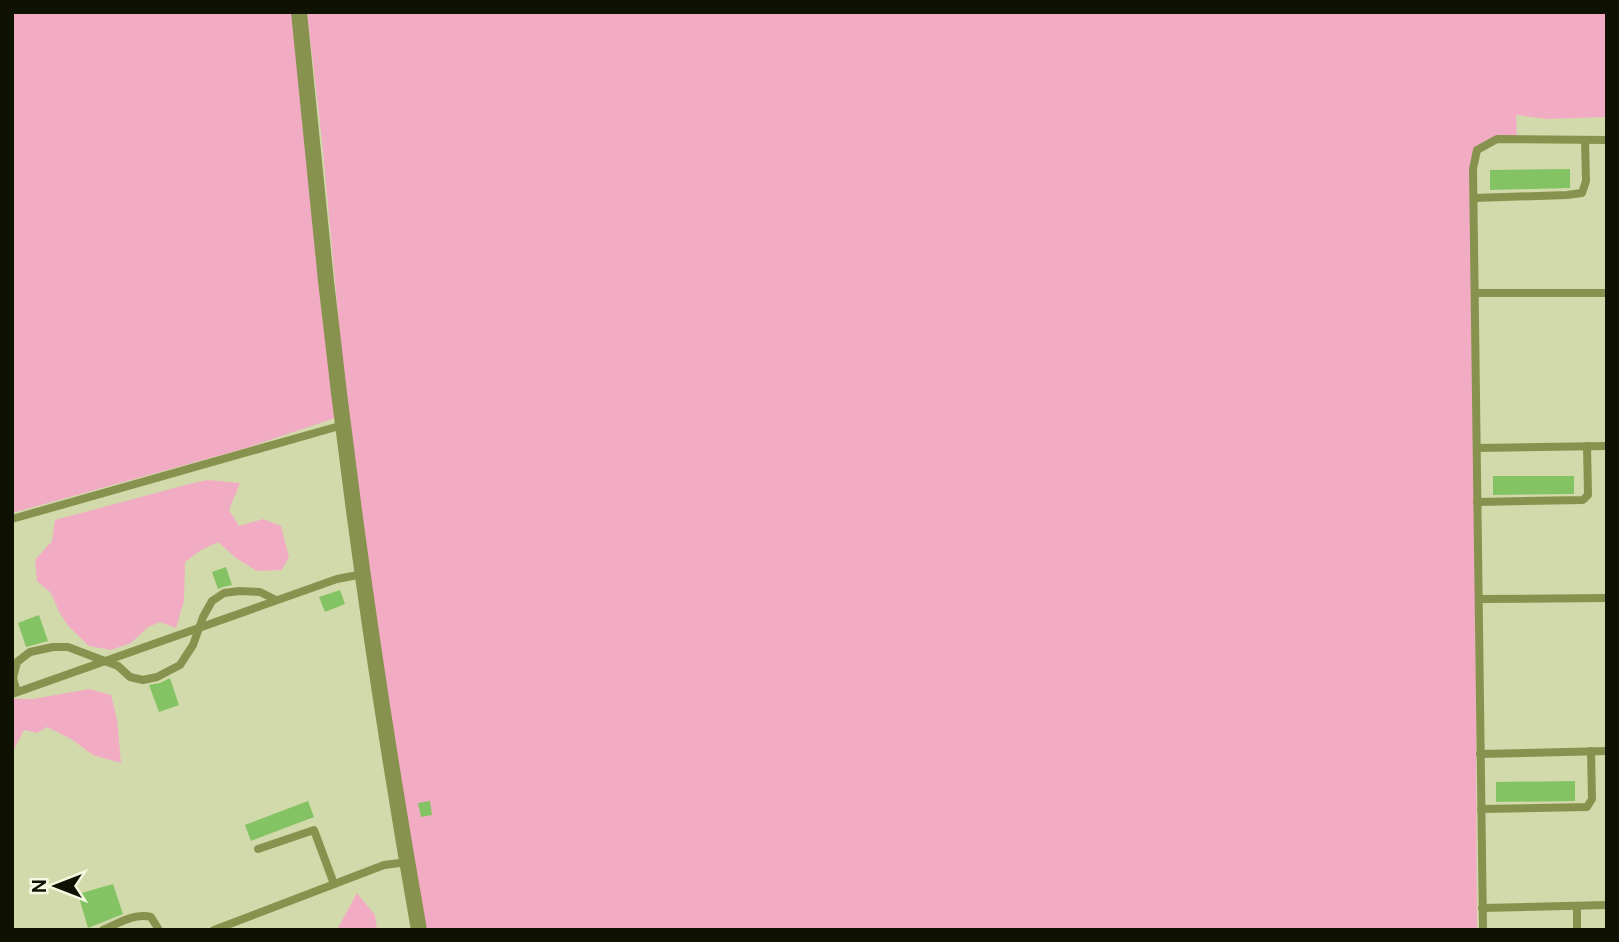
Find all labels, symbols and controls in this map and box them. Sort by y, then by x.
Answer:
north arrow [21,851,91,921]
text: N [27,879,52,893]

